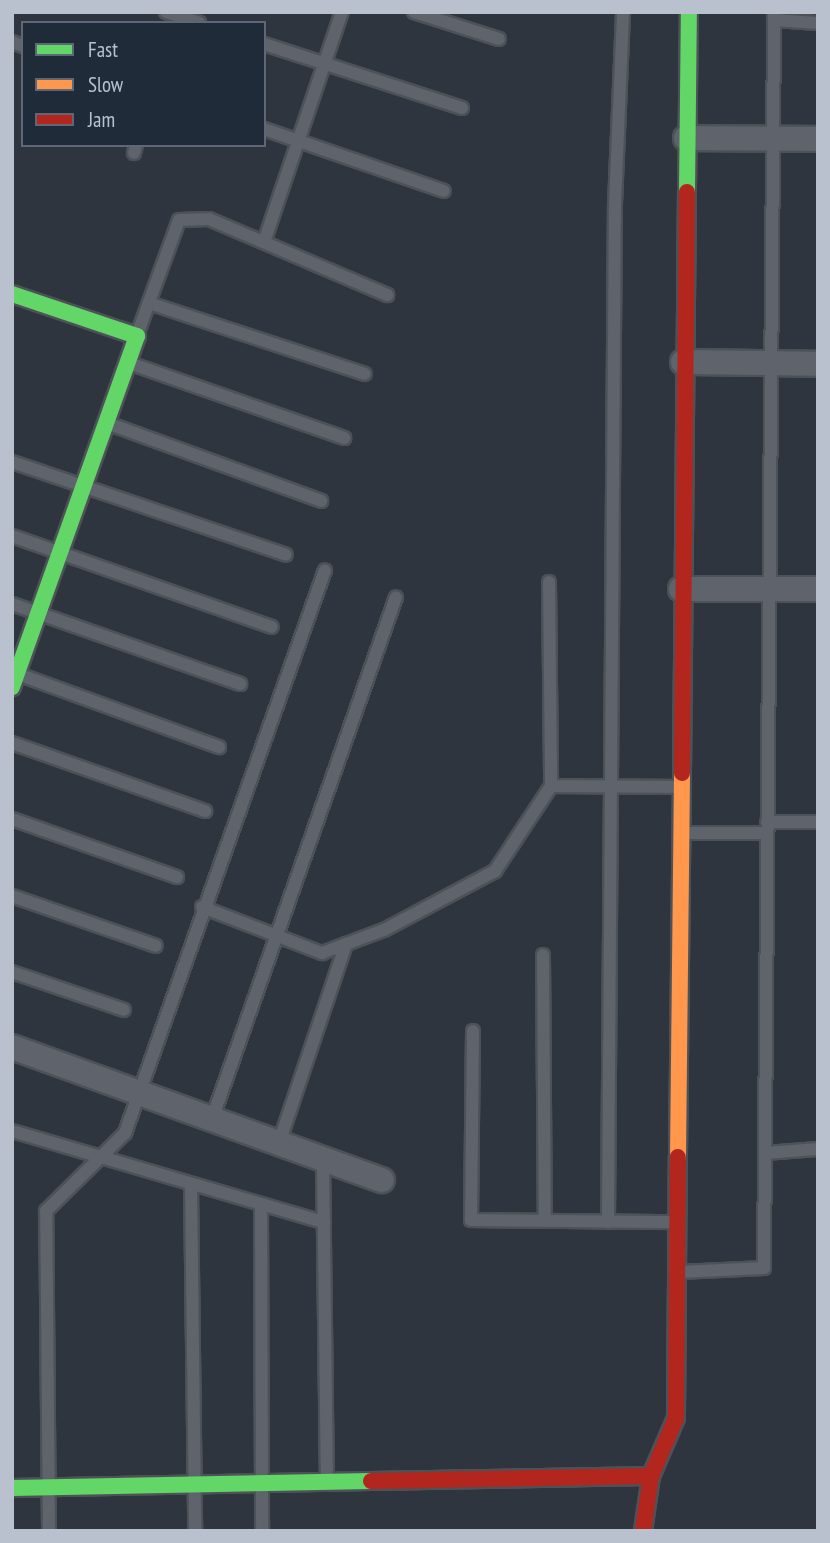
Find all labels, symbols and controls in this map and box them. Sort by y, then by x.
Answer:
legend [21,21,266,147]
text: Fast [88,36,118,63]
text: Slow [88,71,123,98]
text: Jam [88,106,115,133]

